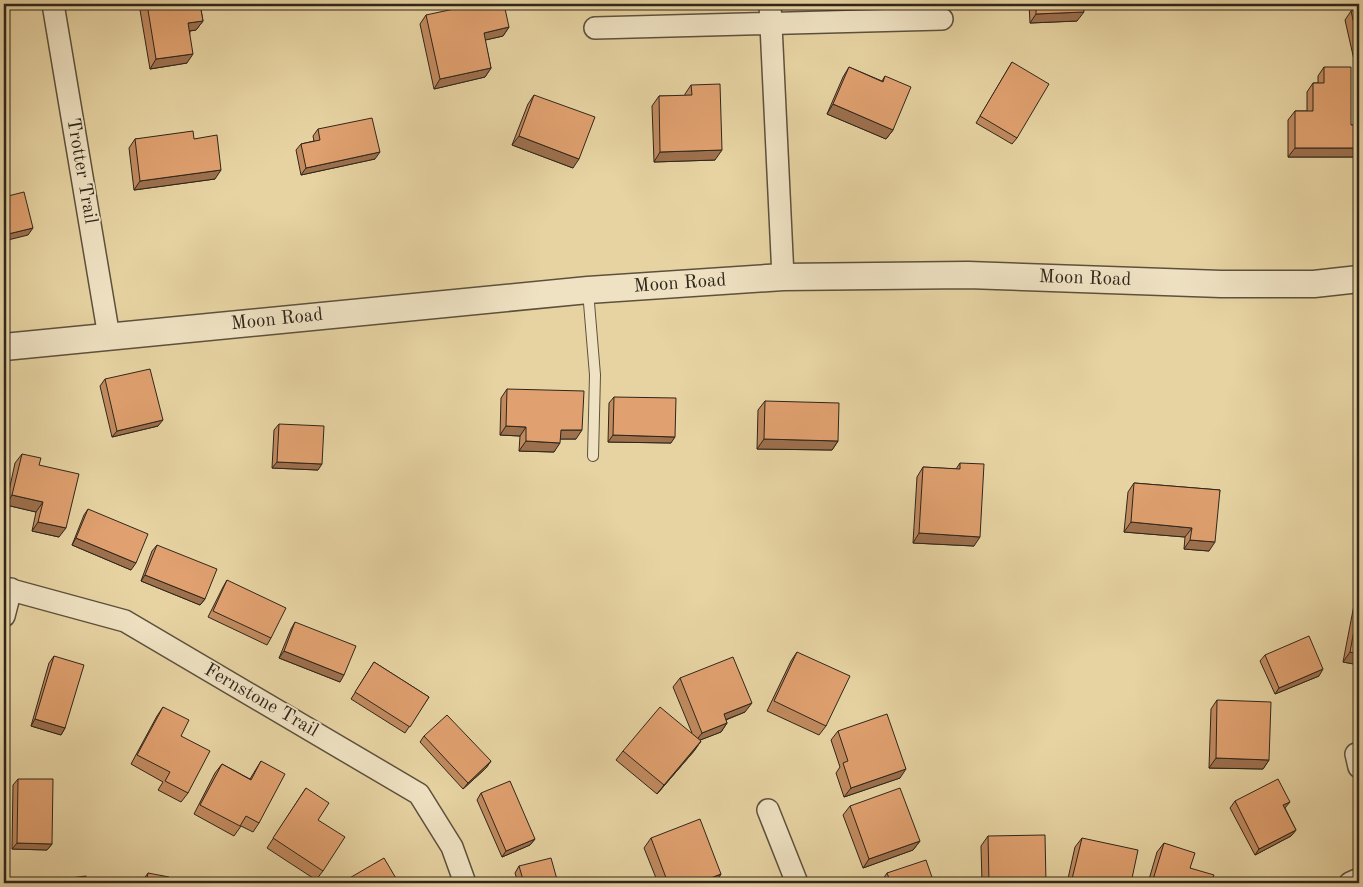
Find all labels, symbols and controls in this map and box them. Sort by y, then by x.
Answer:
street label: Trotter Trail [62,117,100,225]
street label: Moon Road [1038,268,1132,290]
street label: Moon Road [633,271,727,297]
street label: Moon Road [230,306,324,334]
street label: Fernstone Trail [201,661,321,741]

